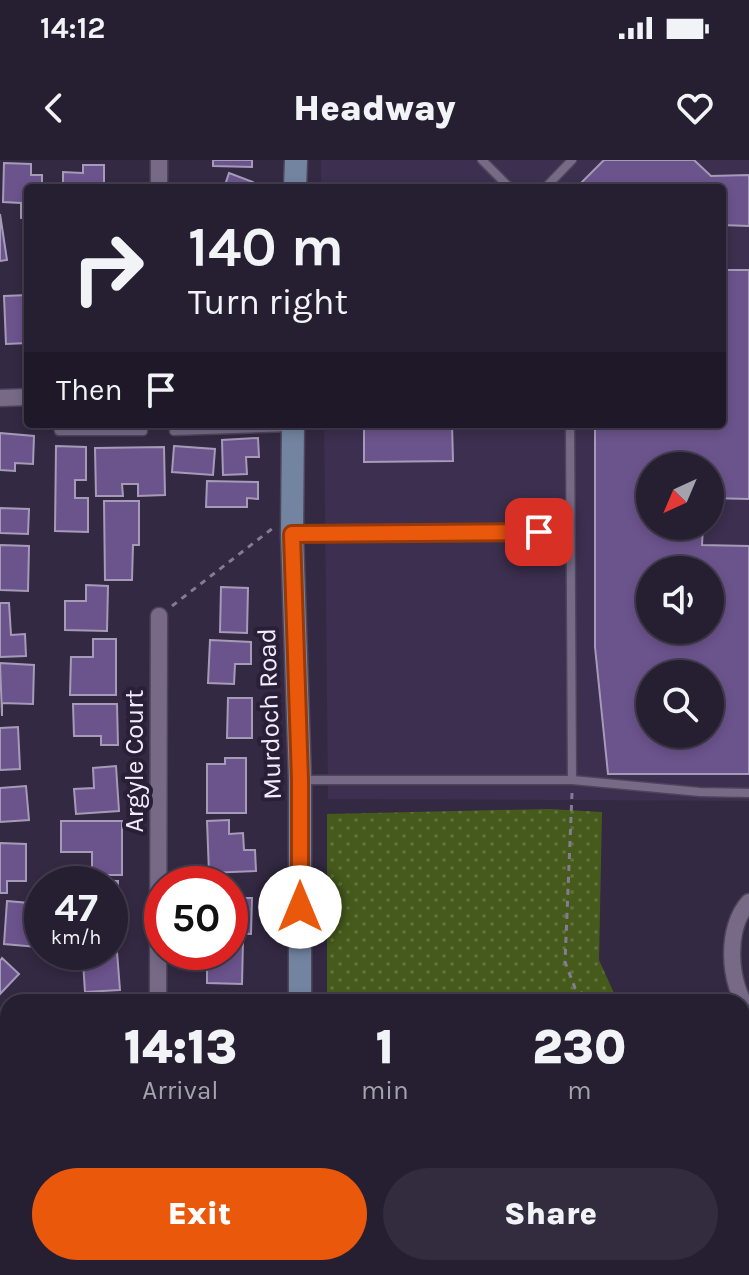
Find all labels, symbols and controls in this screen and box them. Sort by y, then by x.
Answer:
text: 14:12 [40,10,105,46]
icon: back [32,86,76,130]
icon: heart [673,86,717,130]
text: Headway [293,87,456,129]
text: 140 m [188,214,344,279]
icon: right [56,216,160,320]
text: Turn right [188,281,348,323]
icon: arrive [139,368,183,412]
text: Then [56,372,123,408]
north arrow [636,452,724,540]
map controls [636,452,724,748]
pin [505,498,573,566]
icon: arrive [517,510,561,554]
button: sound [636,556,724,644]
street label: Murdoch Road [251,628,288,800]
button: search [636,660,724,748]
street label: Argyle Court [119,689,150,833]
position arrow [258,865,342,949]
speed limit sign: 50 [144,866,248,970]
text: 47 [54,884,98,931]
text: km/h [51,926,101,949]
text: 14:13 [124,1019,237,1075]
text: 1 [376,1019,394,1075]
text: 230 [532,1019,626,1075]
text: Arrival [142,1075,219,1106]
text: min [361,1075,409,1106]
text: m [567,1075,591,1106]
button: Exit [32,1168,367,1260]
button: Share [383,1168,718,1260]

